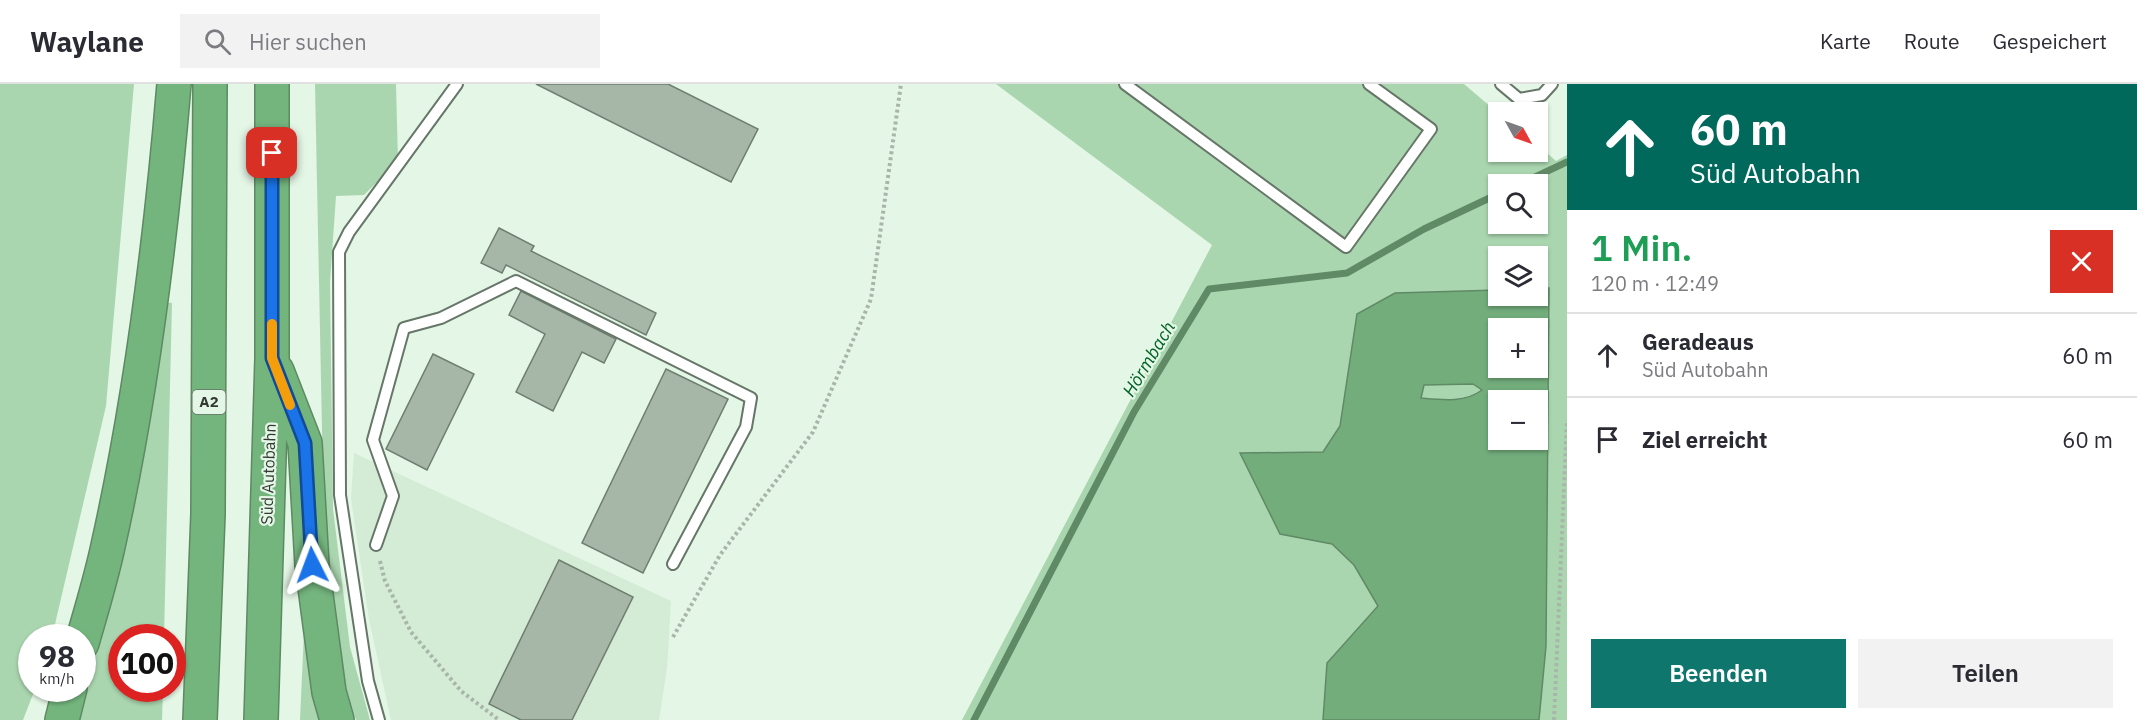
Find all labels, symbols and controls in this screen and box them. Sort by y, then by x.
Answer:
search box [180,14,600,68]
text: Waylane [30,23,144,60]
icon: search [201,25,234,58]
text: Hier suchen [249,27,367,56]
text: Karte [1820,27,1871,55]
text: Route [1904,27,1960,55]
text: Gespeichert [1993,27,2107,55]
north arrow [1488,102,1548,162]
map controls [1488,102,1548,450]
text: 60 m [1690,102,1788,157]
icon: ahead [1591,108,1669,186]
pin [246,127,297,178]
icon: arrive [255,136,288,169]
text: Süd Autobahn [1690,155,1861,190]
button: search [1488,174,1548,234]
text: 1 Min. [1591,224,1692,271]
button: close [2050,230,2113,293]
button: layers [1488,246,1548,306]
text: 120 m · 12:49 [1591,270,1719,297]
water label: Hörmbach [1117,317,1180,401]
button: + [1488,318,1548,378]
text: Geradeaus [1642,327,1754,356]
icon: ahead [1591,339,1624,372]
text: 60 m [2062,341,2113,370]
text: Süd Autobahn [1642,356,1769,383]
road number: A2 [192,390,226,414]
button: − [1488,390,1548,450]
street label: Süd Autobahn [256,423,280,525]
icon: arrive [1591,423,1624,456]
text: Ziel erreicht [1642,425,1767,454]
text: 60 m [2062,425,2113,454]
position arrow [280,533,344,597]
speed limit sign: 100 [108,624,186,702]
text: 98 [39,636,75,675]
button: Beenden [1591,639,1846,708]
button: Teilen [1858,639,2113,708]
text: km/h [39,669,75,688]

